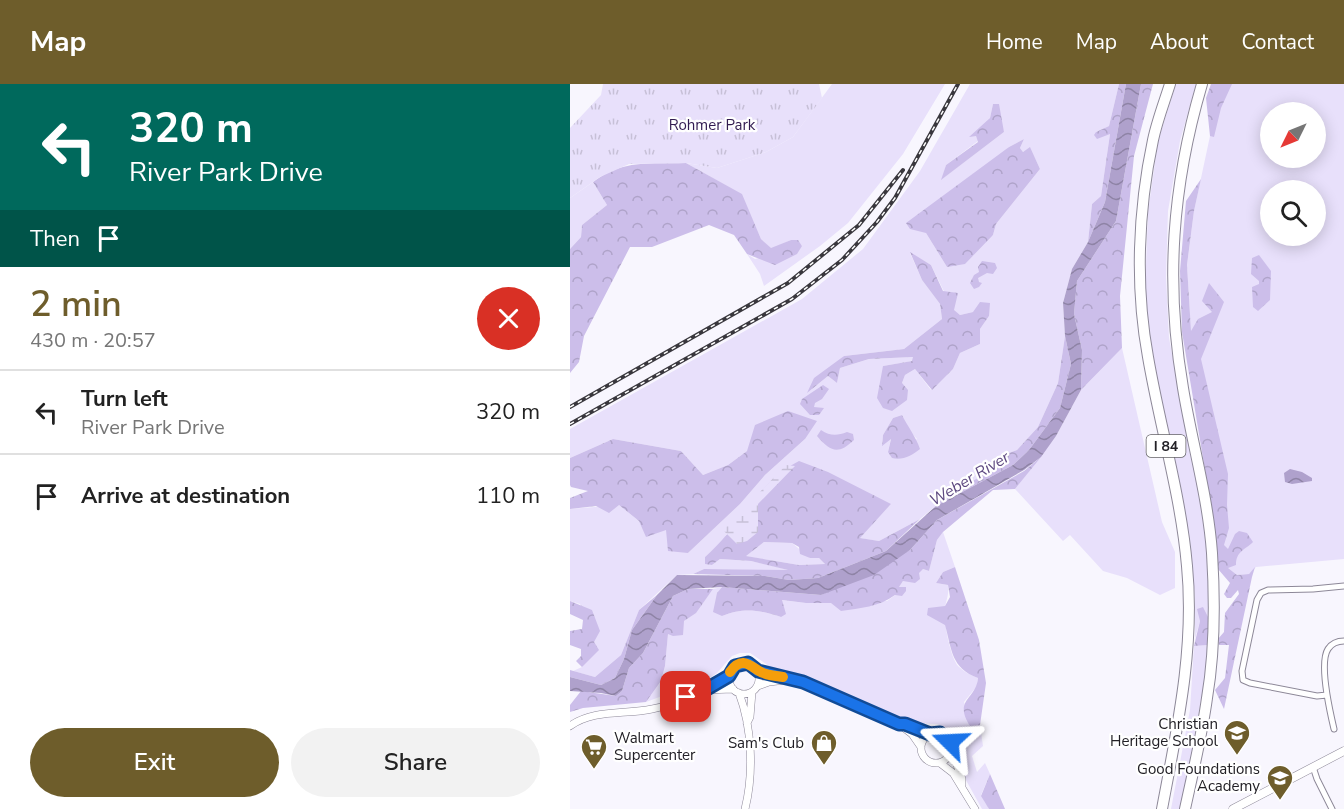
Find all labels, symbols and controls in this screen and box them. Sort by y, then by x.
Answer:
text: Map [30,23,86,61]
text: Home [986,28,1043,56]
text: Map [1076,28,1117,56]
text: About [1150,28,1208,56]
text: Contact [1241,28,1314,56]
text: 320 m [129,100,253,157]
north arrow [1260,102,1326,168]
map controls [1260,102,1326,246]
icon: left [30,108,108,186]
park label: Rohmer Park [669,115,756,135]
text: River Park Drive [129,154,323,191]
button: search [1260,180,1326,246]
icon: arrive [92,222,125,255]
text: Then [30,224,80,254]
text: 2 min [30,280,122,329]
button: close [477,287,540,350]
text: 430 m · 20:57 [30,327,156,354]
text: Turn left [81,384,168,414]
icon: left [30,396,63,429]
text: 320 m [476,397,540,427]
text: River Park Drive [81,414,225,441]
road number: I 84 [1146,435,1186,457]
water label: Weber River [925,446,1015,511]
icon: arrive [30,480,63,513]
text: Arrive at destination [81,481,290,511]
text: 110 m [476,481,540,511]
pin [660,671,711,722]
icon: arrive [669,680,702,713]
position arrow [918,710,982,774]
place label: Christian Heritage School [1110,714,1219,751]
school or university icon: Christian Heritage School [1222,718,1252,756]
button: Exit [30,728,279,797]
button: Share [291,728,540,797]
place label: Walmart Supercenter [614,728,696,765]
shop icon: Sam's Club [809,728,839,766]
supermarket icon: Walmart Supercenter [579,732,609,770]
place label: Sam's Club [728,733,804,753]
place label: Good Foundations Academy [1137,759,1260,796]
school or university icon: Good Foundations Academy [1265,763,1295,801]

